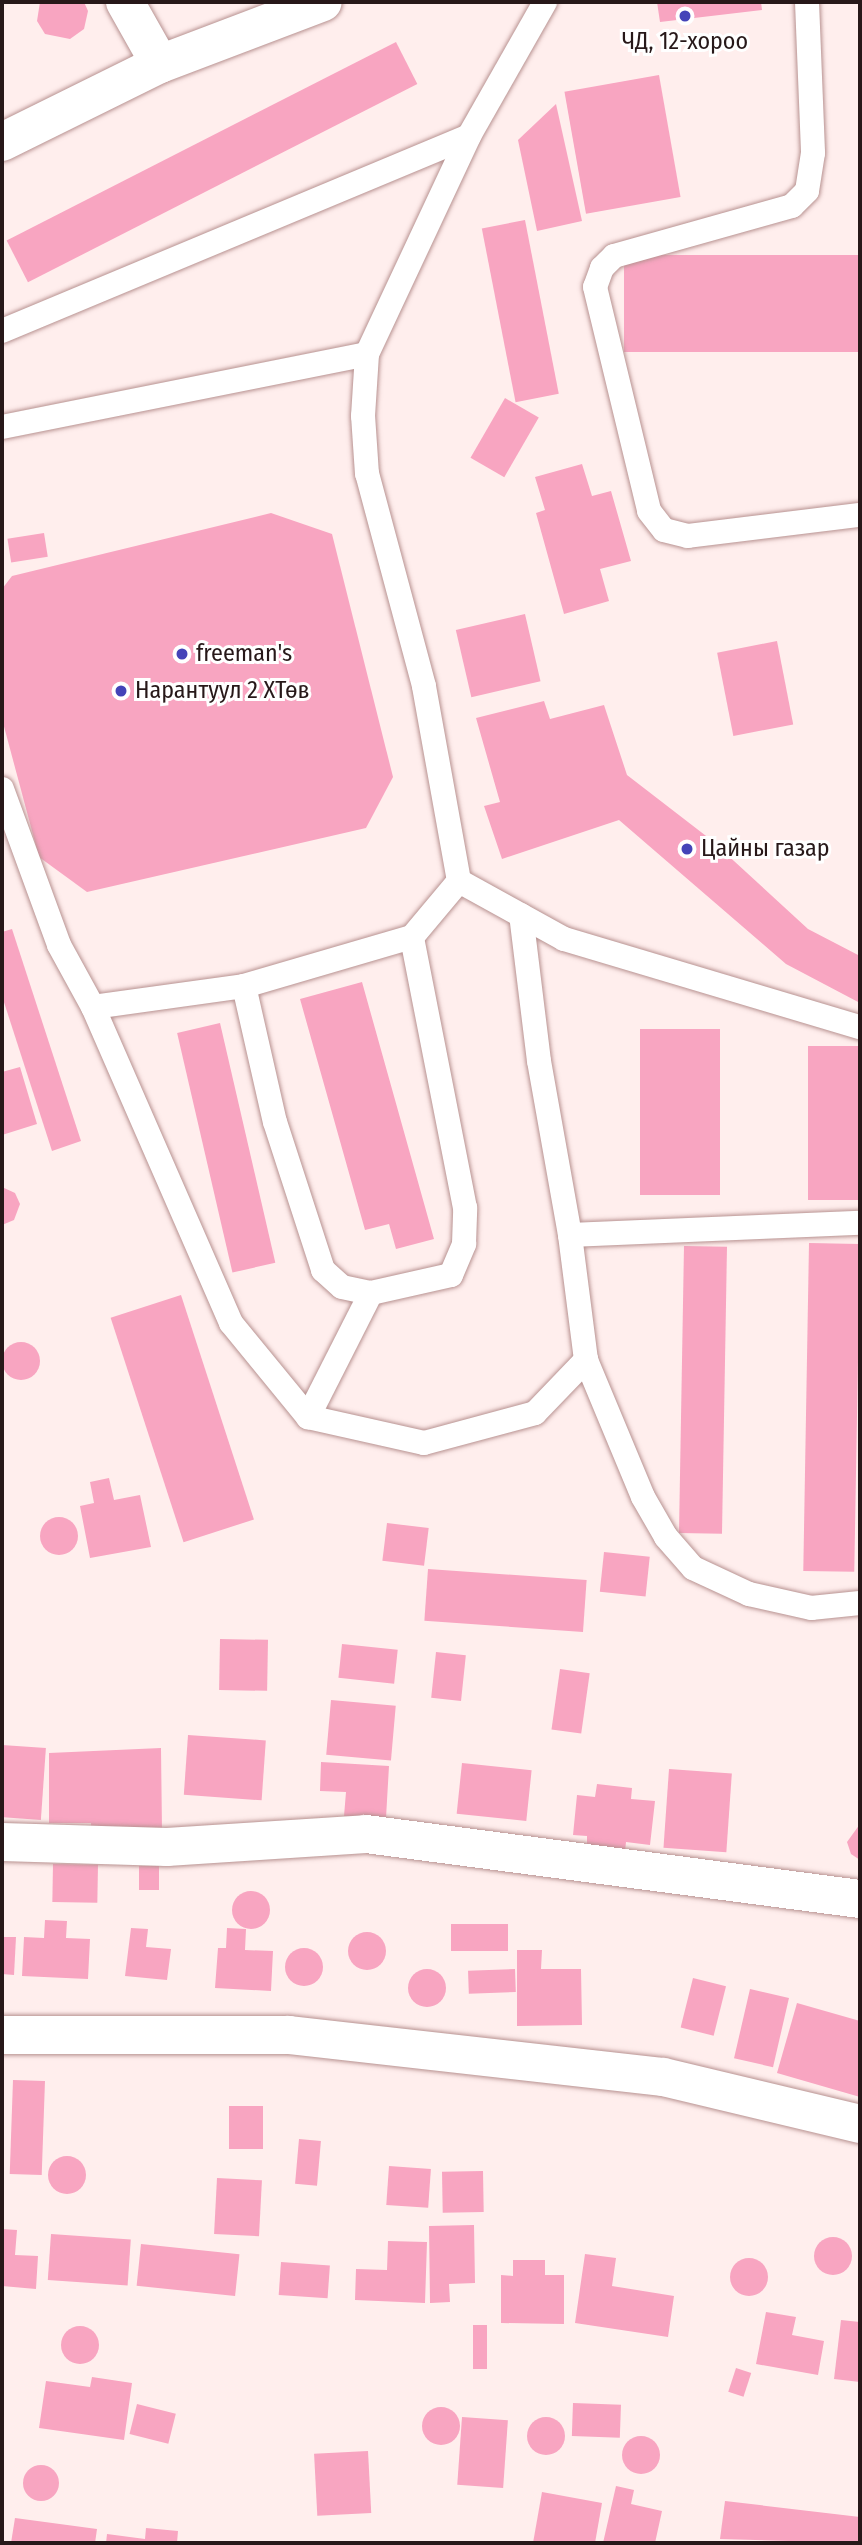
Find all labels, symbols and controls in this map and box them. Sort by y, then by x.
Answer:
marker: ЧД, 12-хороо [677,8,693,24]
place label: ЧД, 12-хороо [622,28,748,56]
place label: freeman's [196,640,292,668]
marker: freeman's [174,646,190,662]
place label: Нарантуул 2 ХТөв [135,677,310,705]
marker: Нарантуул 2 ХТөв [113,683,129,699]
place label: Цайны газар [701,835,830,863]
marker: Цайны газар [679,841,695,857]

